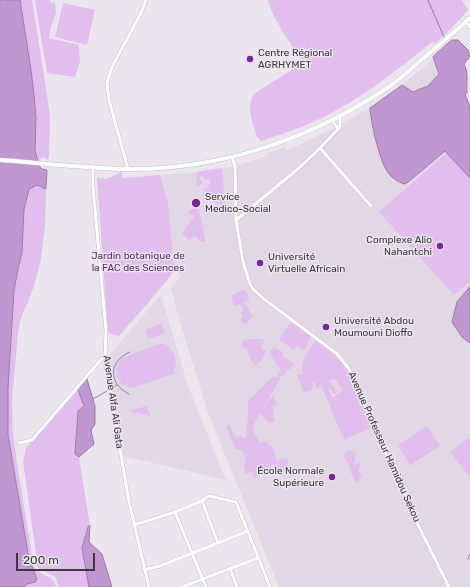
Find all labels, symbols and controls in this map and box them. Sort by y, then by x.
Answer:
place label: Centre Régional AGRHYMET [258,47,332,70]
marker: Centre Régional AGRHYMET [245,54,255,64]
place label: Service Medico-Social [205,191,271,214]
marker: Service Medico-Social [190,197,202,209]
place label: Complexe Alio Nahantchi [366,234,432,258]
marker: Complexe Alio Nahantchi [435,241,445,251]
park label: Jardin botanique de la FAC des Sciences [91,250,185,274]
place label: Université Virtuelle Africain [268,251,345,274]
marker: Université Virtuelle Africain [255,258,265,268]
place label: Université Abdou Moumouni Dioffo [334,315,414,338]
marker: Université Abdou Moumouni Dioffo [321,322,331,332]
street label: Avenue Alfa Ali Gata [101,355,125,449]
street label: Avenue Professeur Hamidou Sekou [345,370,423,524]
place label: École Normale Supérieure [257,465,324,488]
marker: École Normale Supérieure [327,472,337,482]
scale bar [18,545,97,571]
text: 200 m [23,553,59,567]

